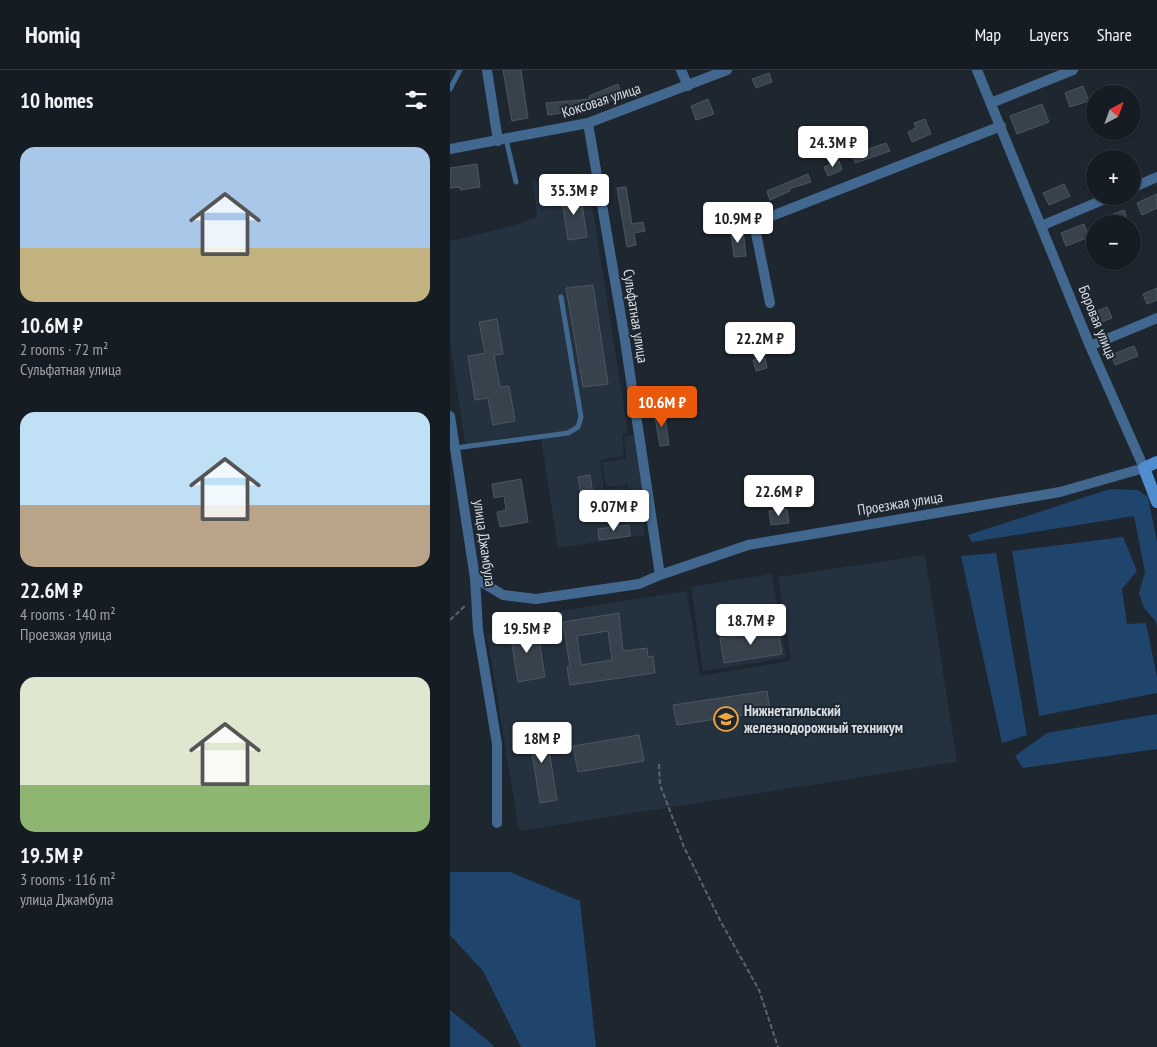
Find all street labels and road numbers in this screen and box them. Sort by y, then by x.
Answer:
street label: Коксовая улица [559,78,643,122]
street label: Сульфатная улица [619,268,653,364]
street label: Боровая улица [1075,282,1121,362]
street label: Проезжая улица [856,487,944,519]
street label: улица Джамбула [469,498,501,588]

